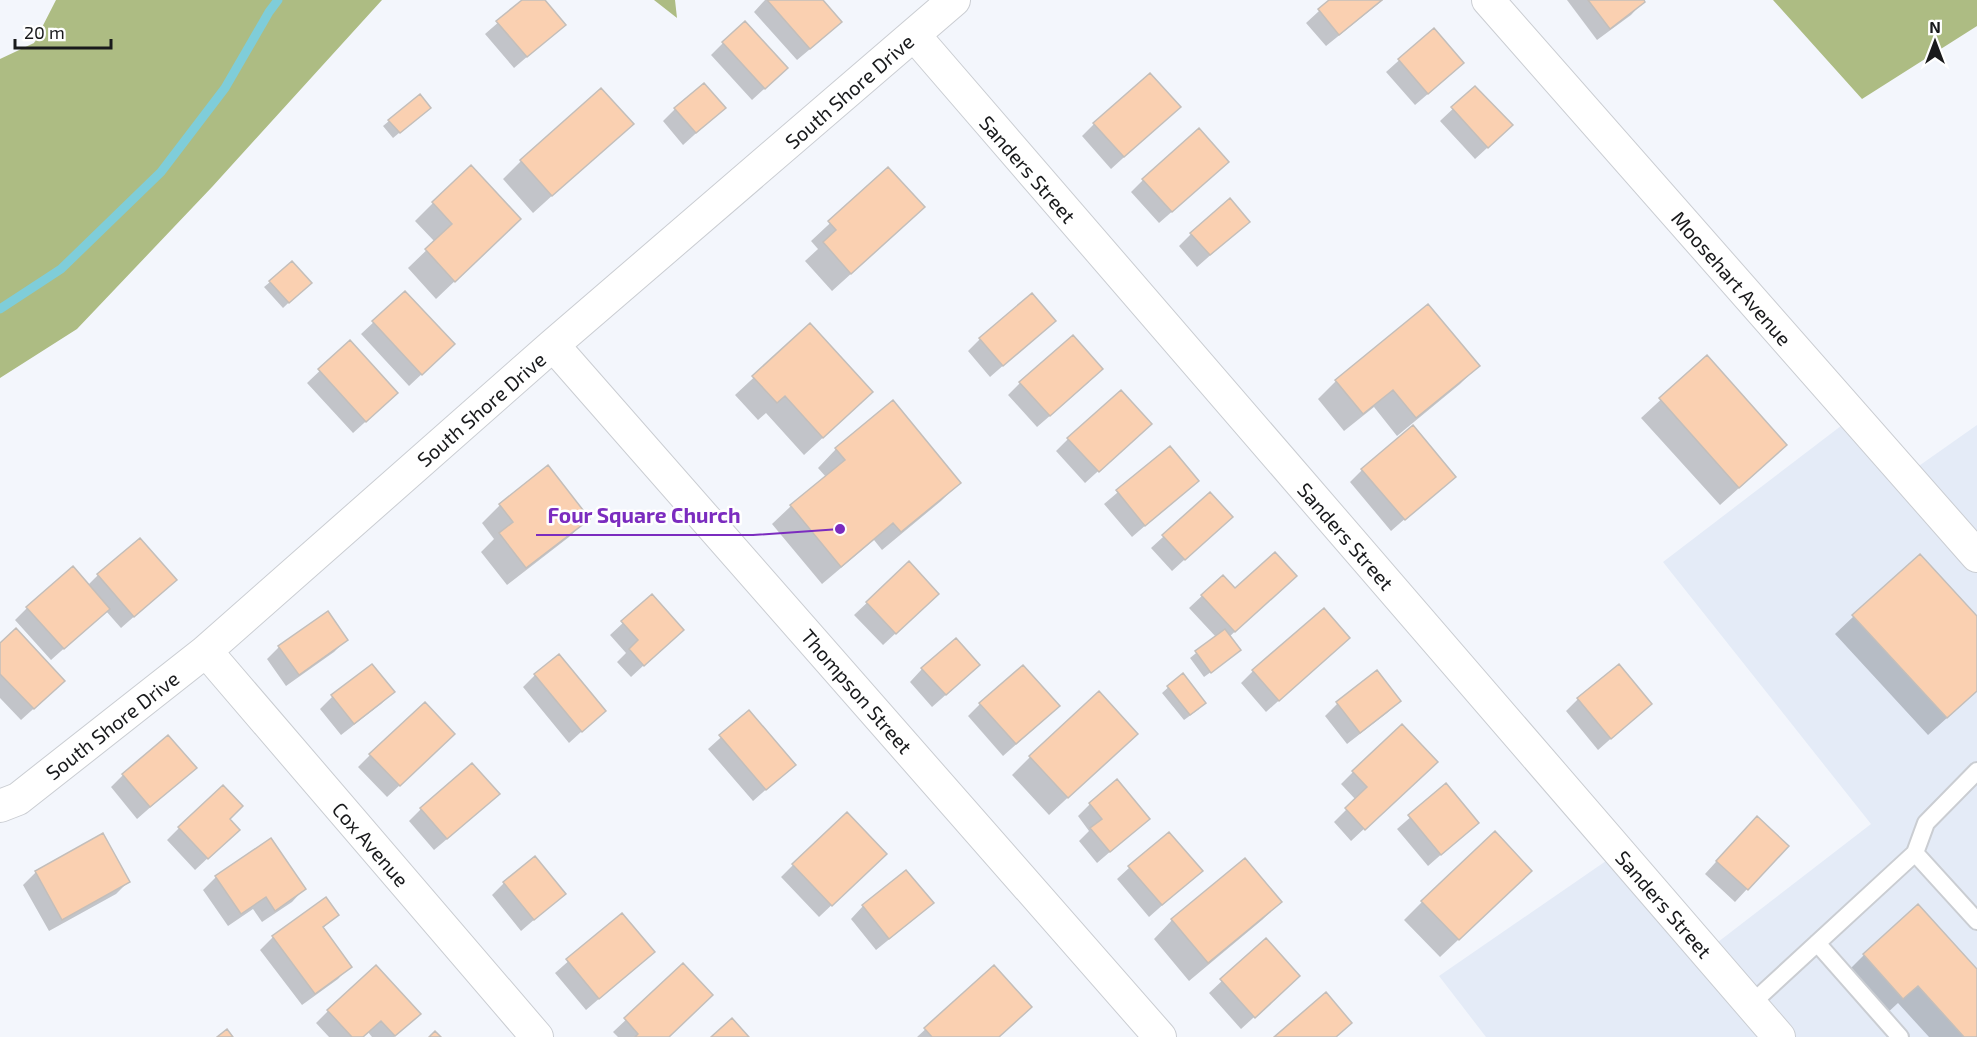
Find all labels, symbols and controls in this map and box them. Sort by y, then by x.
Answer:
scale bar [15,12,111,50]
north arrow [1905,12,1965,72]
text: N [1929,17,1941,36]
text: 20 m [24,21,65,43]
street label: South Shore Drive [780,29,918,153]
street label: Sanders Street [975,110,1081,228]
street label: Moosehart Avenue [1667,206,1797,350]
street label: South Shore Drive [412,347,550,471]
street label: Sanders Street [1293,477,1399,595]
callout: Four Square Church [536,496,753,535]
text: Four Square Church [547,502,741,527]
street label: Thompson Street [796,624,918,758]
street label: South Shore Drive [41,666,183,784]
street label: Cox Avenue [328,797,414,891]
street label: Sanders Street [1611,845,1717,963]

